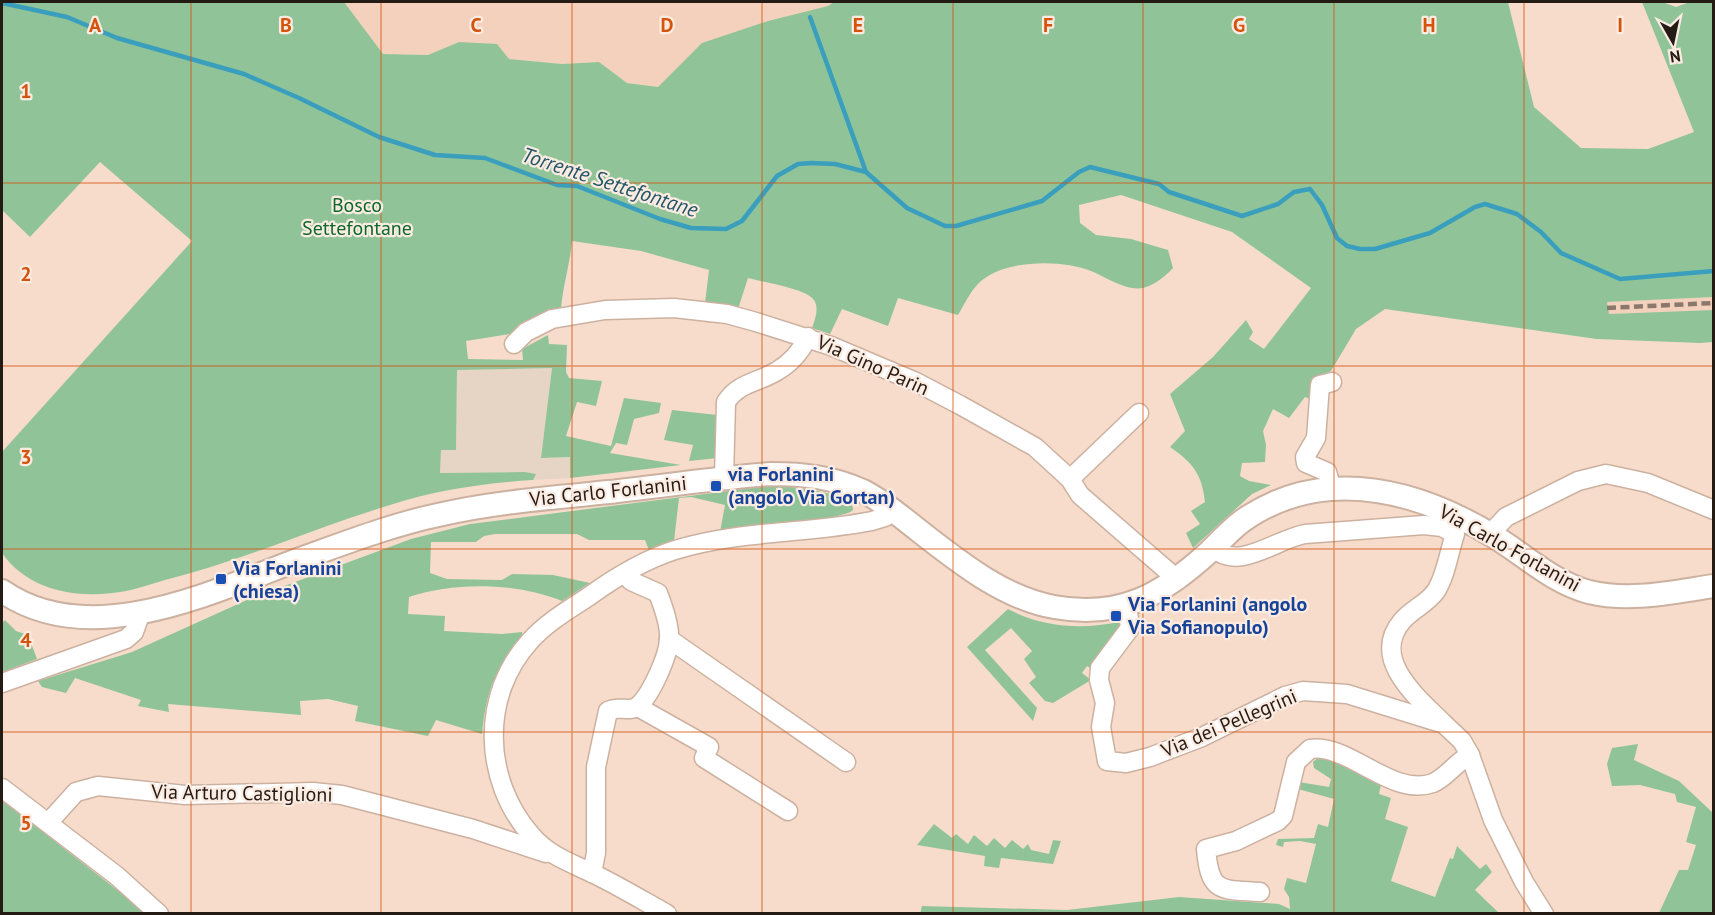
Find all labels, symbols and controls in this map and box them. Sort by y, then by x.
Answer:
text: A [89,12,102,38]
text: B [280,12,292,38]
text: C [470,12,482,38]
text: D [661,12,674,38]
text: E [853,12,863,38]
text: F [1043,12,1053,38]
text: G [1233,12,1245,38]
text: H [1422,12,1436,38]
text: I [1617,12,1623,38]
north arrow [1643,12,1703,72]
text: N [1669,46,1682,68]
text: 1 [20,78,32,104]
water label: Torrente Settefontane [518,141,702,223]
park label: Bosco Settefontane [302,192,412,241]
text: 2 [20,261,32,287]
street label: Via Gino Parin [812,328,933,401]
text: 3 [20,444,32,470]
place label: via Forlanini (angolo Via Gortan) [727,461,895,510]
street label: Via Carlo Forlanini [527,470,688,512]
marker: via Forlanini (angolo Via Gortan) [709,479,723,493]
street label: Via Carlo Forlanini [1434,498,1585,598]
place label: Via Forlanini (chiesa) [232,555,342,604]
marker: Via Forlanini (chiesa) [214,572,228,586]
place label: Via Forlanini (angolo Via Sofianopulo) [1127,591,1307,640]
marker: Via Forlanini (angolo Via Sofianopulo) [1109,609,1123,623]
text: 4 [20,627,32,653]
street label: Via dei Pellegrini [1156,683,1301,764]
street label: Via Arturo Castiglioni [150,778,333,808]
text: 5 [20,810,32,836]

